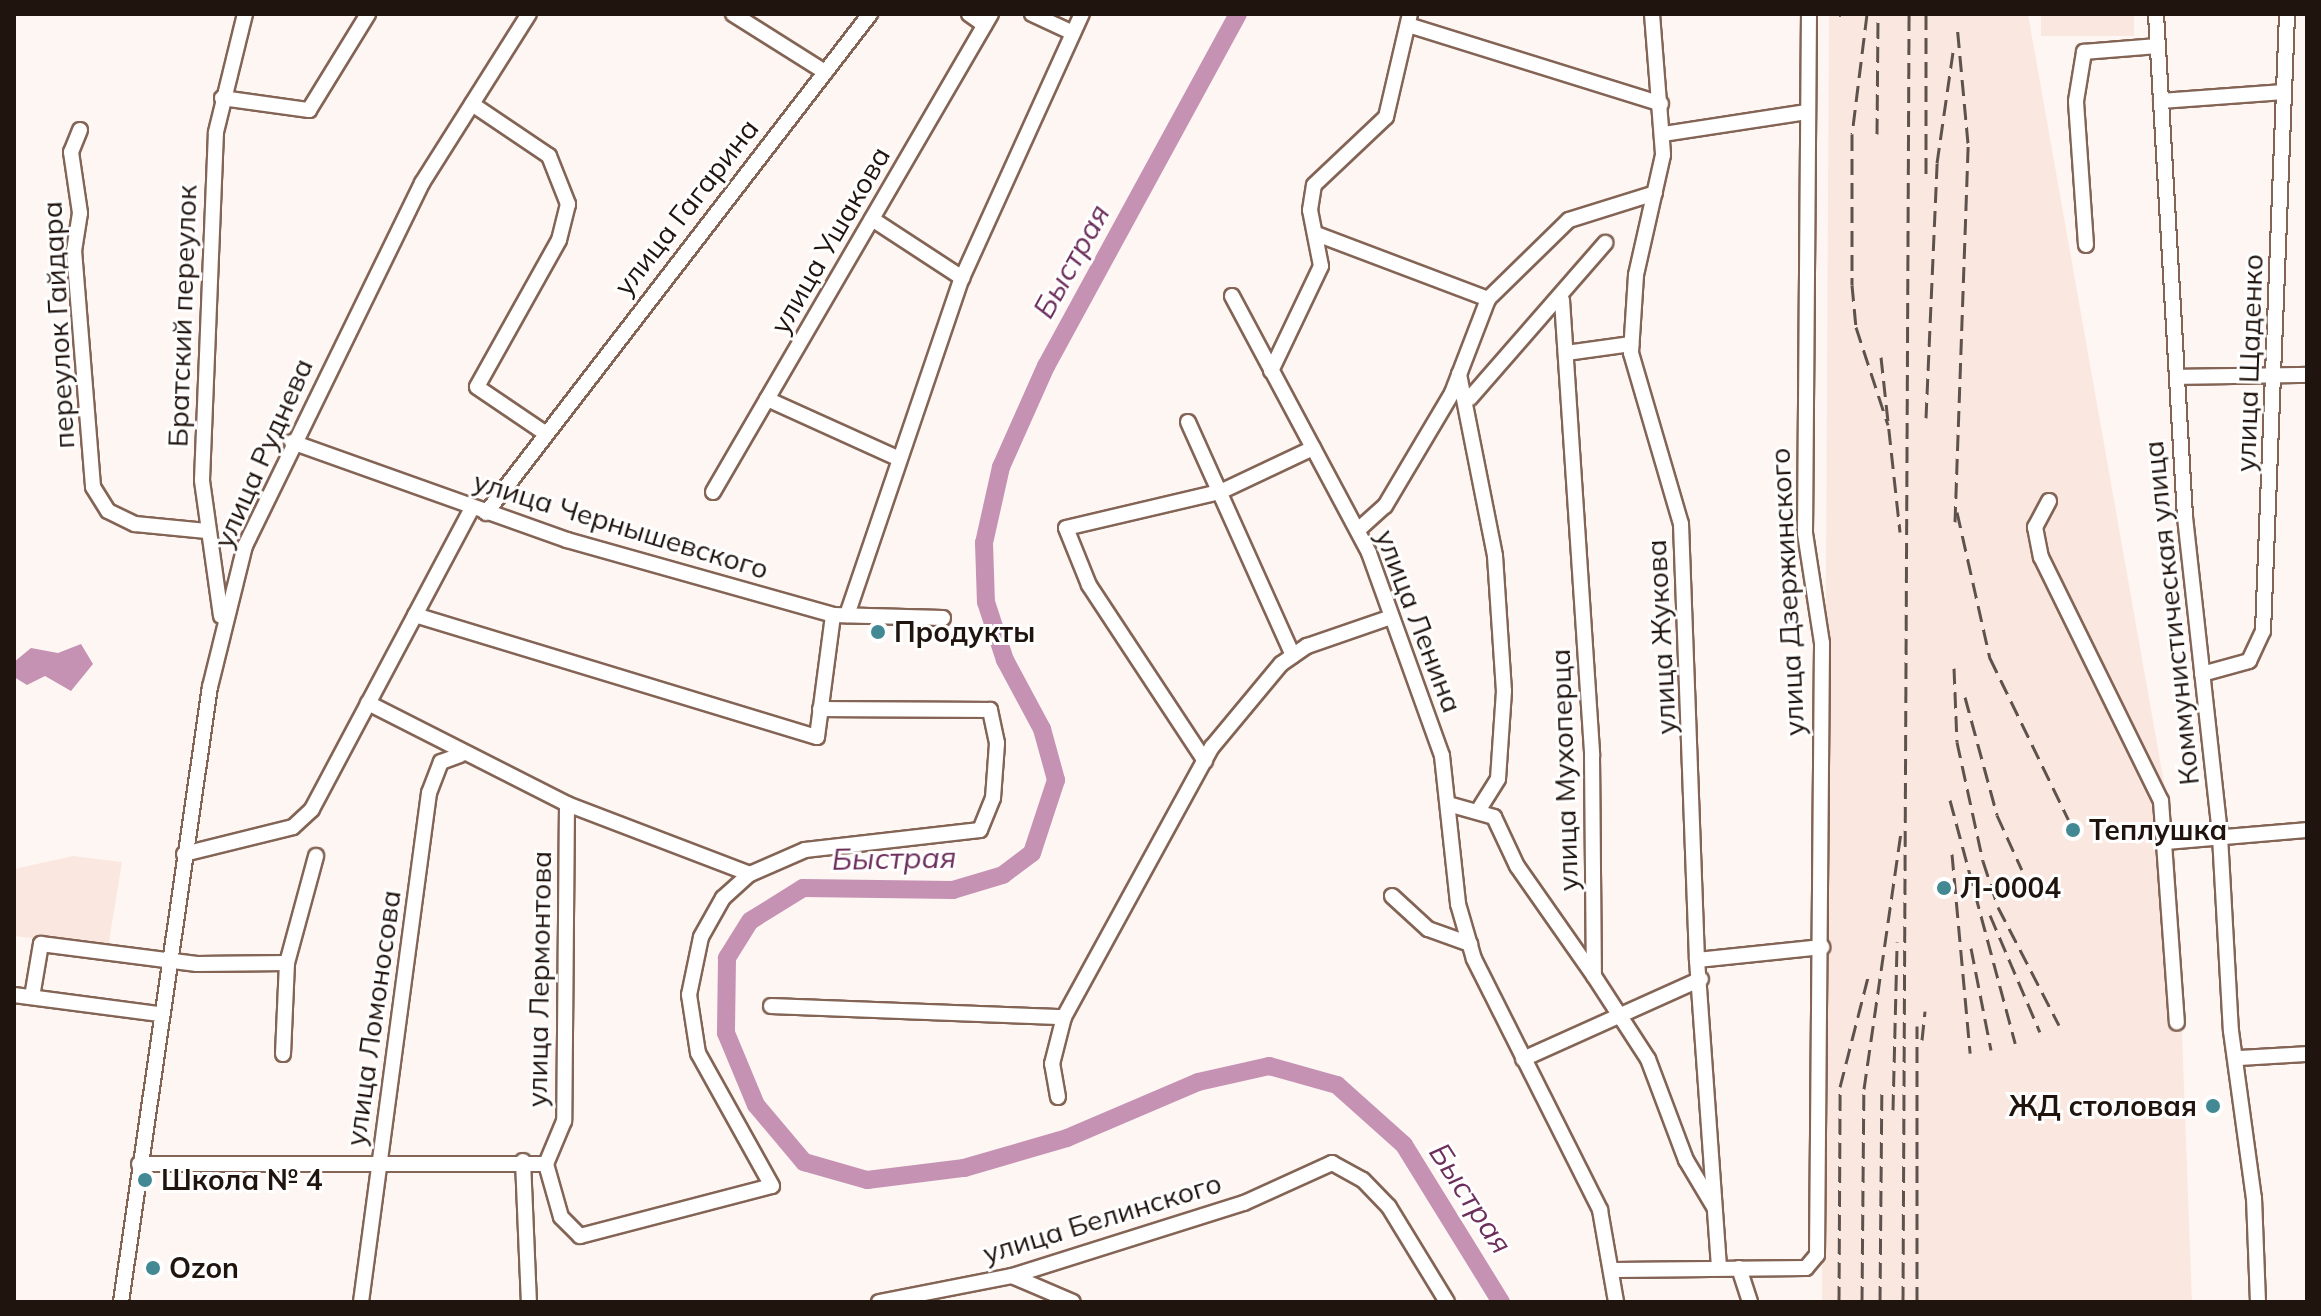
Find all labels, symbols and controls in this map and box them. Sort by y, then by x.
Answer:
street label: улица Гагарина [607,112,765,302]
street label: улица Ушакова [763,141,897,339]
street label: Братский переулок [161,184,203,448]
water label: Быстрая [1025,198,1117,324]
street label: переулок Гайдара [35,200,81,450]
street label: улица Щаденко [2228,254,2270,472]
street label: улица Руднева [206,353,320,553]
street label: Коммунистическая улица [2136,439,2206,787]
street label: улица Дзержинского [1763,447,1811,737]
street label: улица Чернышевского [469,464,773,586]
street label: улица Ленина [1369,525,1469,717]
street label: улица Жукова [1639,539,1683,735]
place label: Продукты [894,615,1035,649]
marker: Продукты [869,623,887,641]
street label: улица Мухоперца [1543,648,1585,892]
place label: Теплушка [2089,813,2227,847]
marker: Теплушка [2064,821,2082,839]
water label: Быстрая [831,839,957,877]
street label: улица Лермонтова [520,851,558,1107]
place label: Л-0004 [1960,871,2061,905]
marker: Л-0004 [1935,879,1953,897]
street label: улица Ломоносова [338,888,408,1148]
place label: ЖД столовая [2009,1089,2197,1123]
marker: ЖД столовая [2204,1097,2222,1115]
water label: Быстрая [1422,1136,1520,1260]
place label: Школа № 4 [161,1163,323,1197]
street label: улица Белинского [979,1166,1225,1270]
marker: Школа № 4 [136,1171,154,1189]
place label: Ozon [169,1251,239,1285]
marker: Ozon [144,1259,162,1277]

